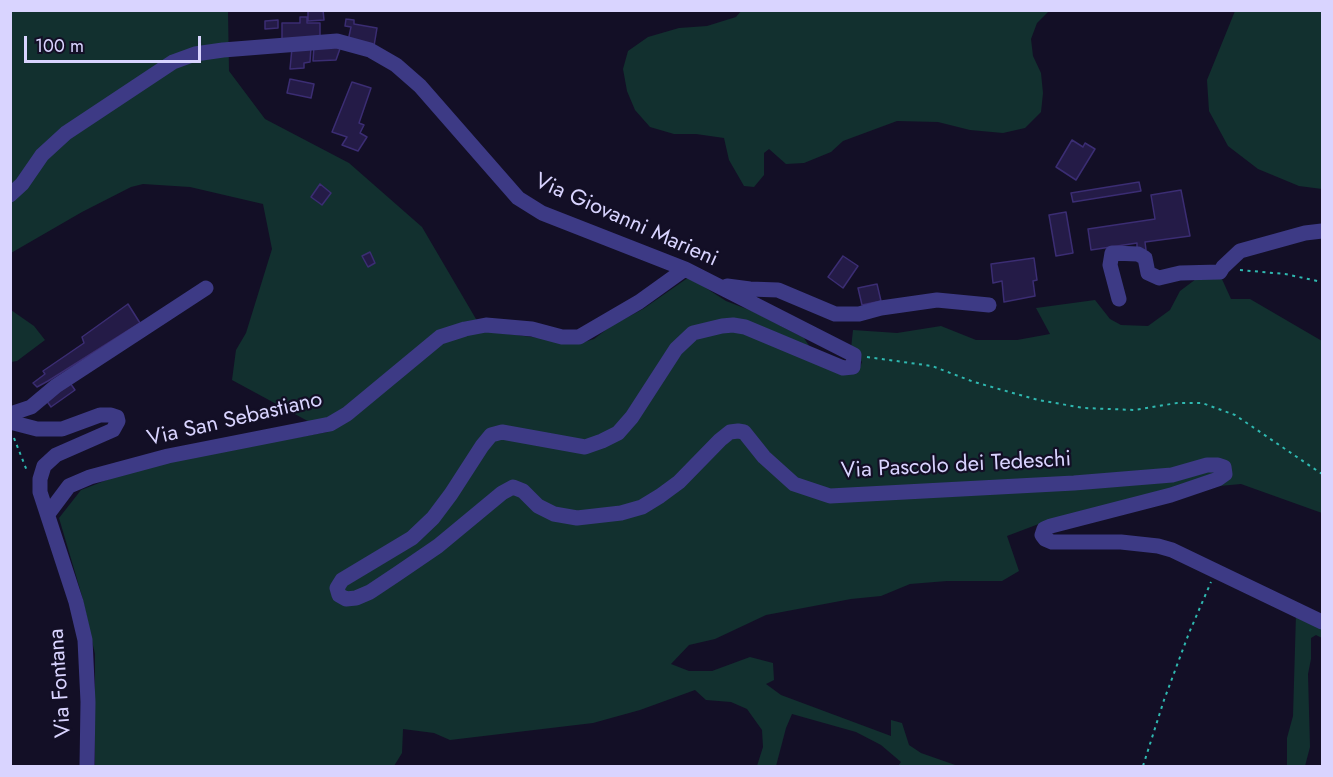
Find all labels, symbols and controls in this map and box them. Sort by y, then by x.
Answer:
scale bar [27,24,204,62]
text: 100 m [35,33,84,59]
street label: Via Giovanni Marieni [530,169,722,273]
street label: Via San Sebastiano [145,387,325,453]
street label: Via Pascolo dei Tedeschi [840,447,1072,485]
street label: Via Fontana [44,628,78,738]

